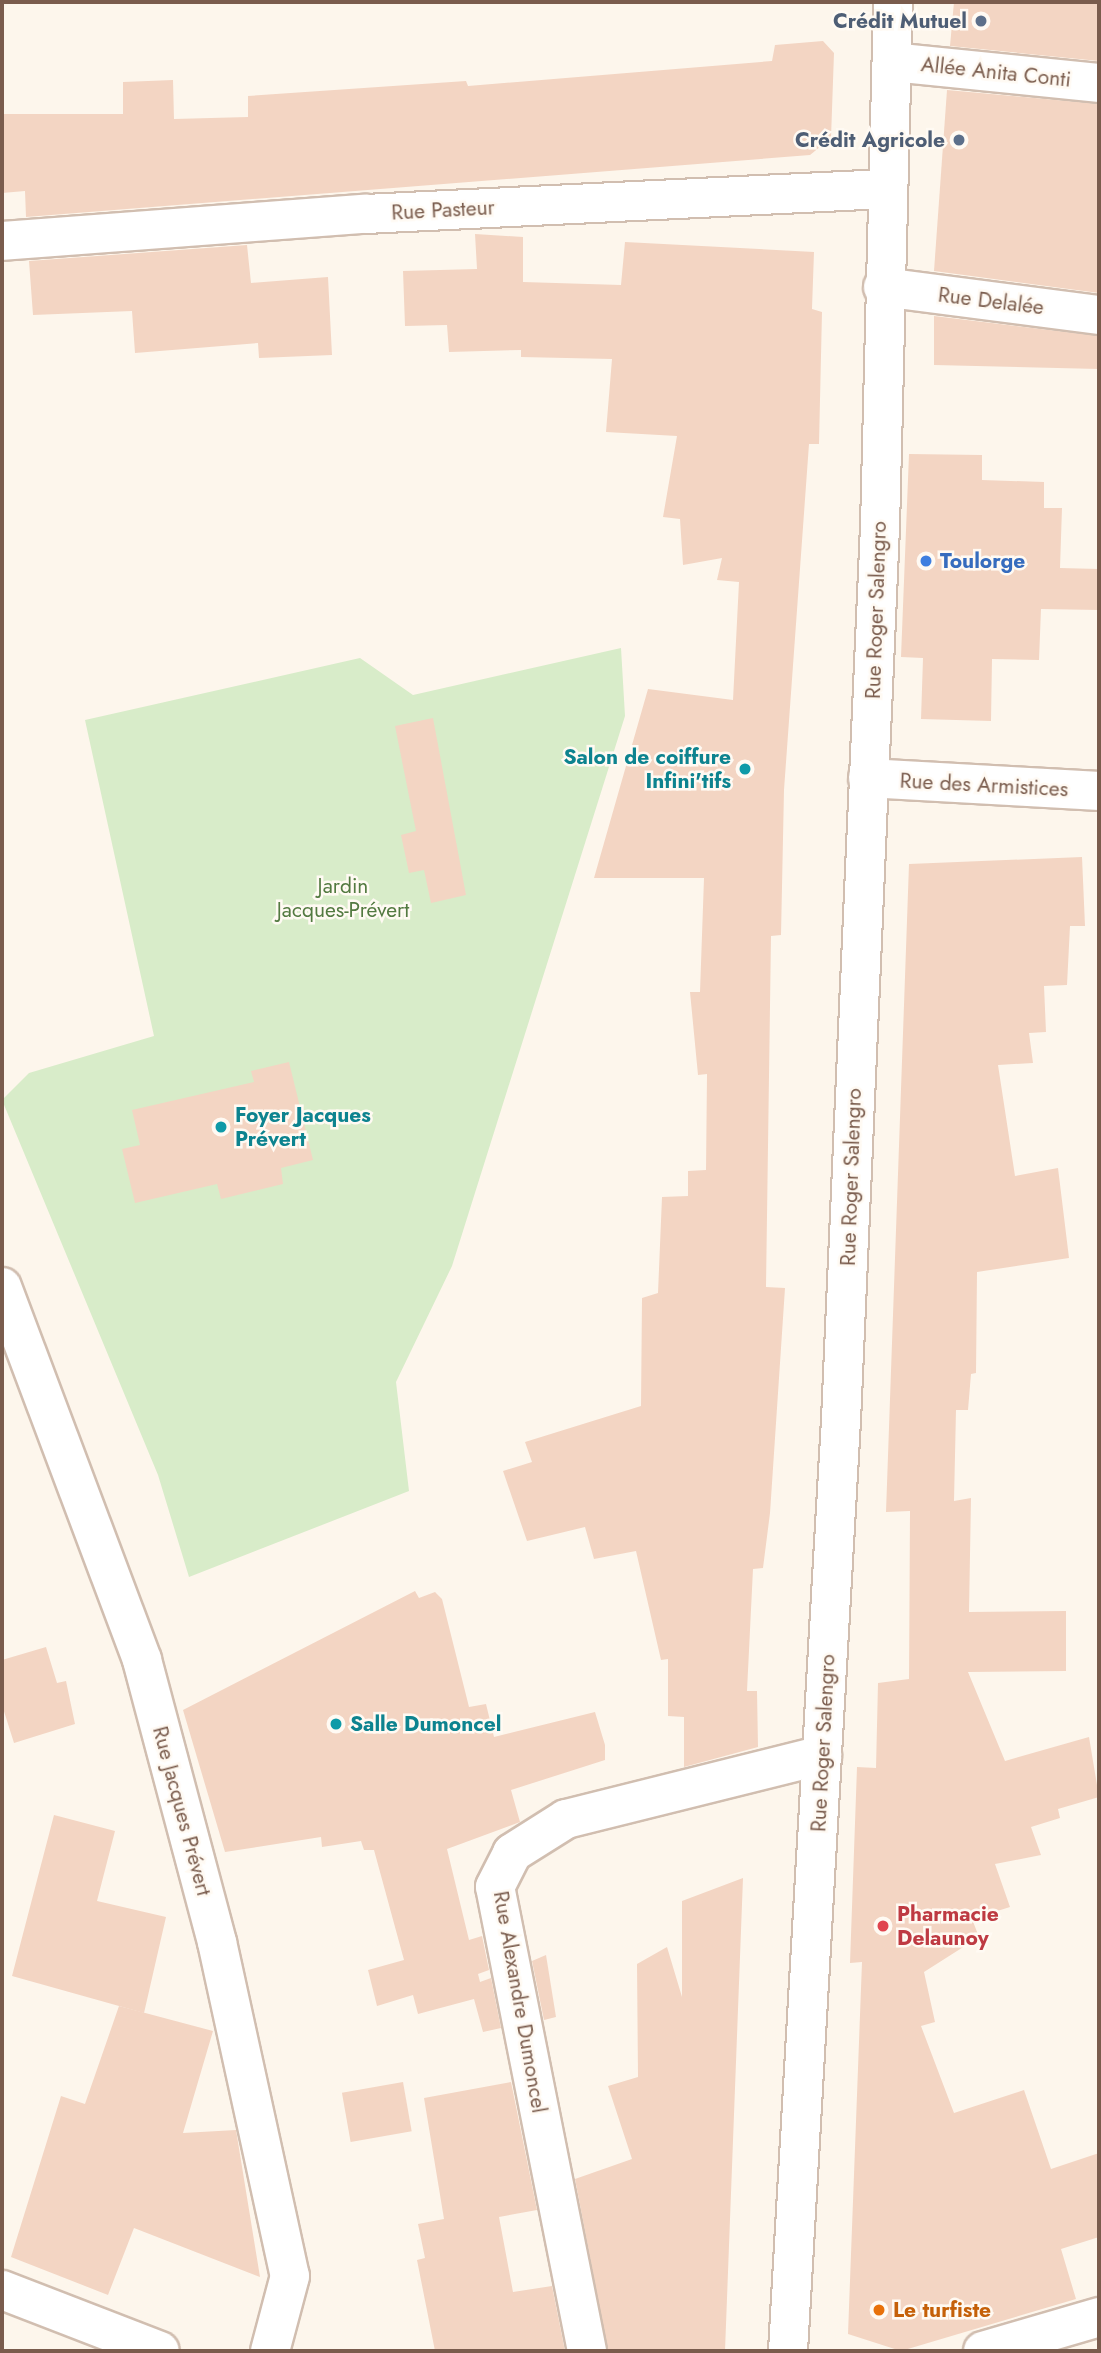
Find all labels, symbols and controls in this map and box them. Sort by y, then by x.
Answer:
place label: Crédit Mutuel [833,8,967,34]
marker: Crédit Mutuel [973,13,989,29]
street label: Allée Anita Conti [920,52,1072,92]
place label: Crédit Agricole [795,127,945,153]
marker: Crédit Agricole [951,132,967,148]
street label: Rue Pasteur [391,195,495,225]
street label: Rue Delalée [937,282,1045,320]
street label: Rue Roger Salengro [860,521,892,699]
place label: Toulorge [940,548,1025,574]
marker: Toulorge [918,553,934,569]
place label: Salon de coiffure Infini'tifs [563,744,731,794]
marker: Salon de coiffure Infini'tifs [737,761,753,777]
street label: Rue des Armistices [899,768,1069,802]
park label: Jardin Jacques-Prévert [277,873,409,923]
street label: Rue Roger Salengro [835,1088,867,1266]
place label: Foyer Jacques Prévert [235,1102,371,1152]
marker: Foyer Jacques Prévert [213,1119,229,1135]
street label: Rue Roger Salengro [806,1653,840,1833]
place label: Salle Dumoncel [350,1711,501,1737]
marker: Salle Dumoncel [328,1716,344,1732]
street label: Rue Jacques Prévert [147,1724,217,1898]
street label: Rue Alexandre Dumoncel [488,1889,552,2115]
place label: Pharmacie Delaunoy [897,1901,999,1951]
marker: Pharmacie Delaunoy [875,1918,891,1934]
place label: Le turfiste [893,2297,991,2323]
marker: Le turfiste [871,2302,887,2318]

